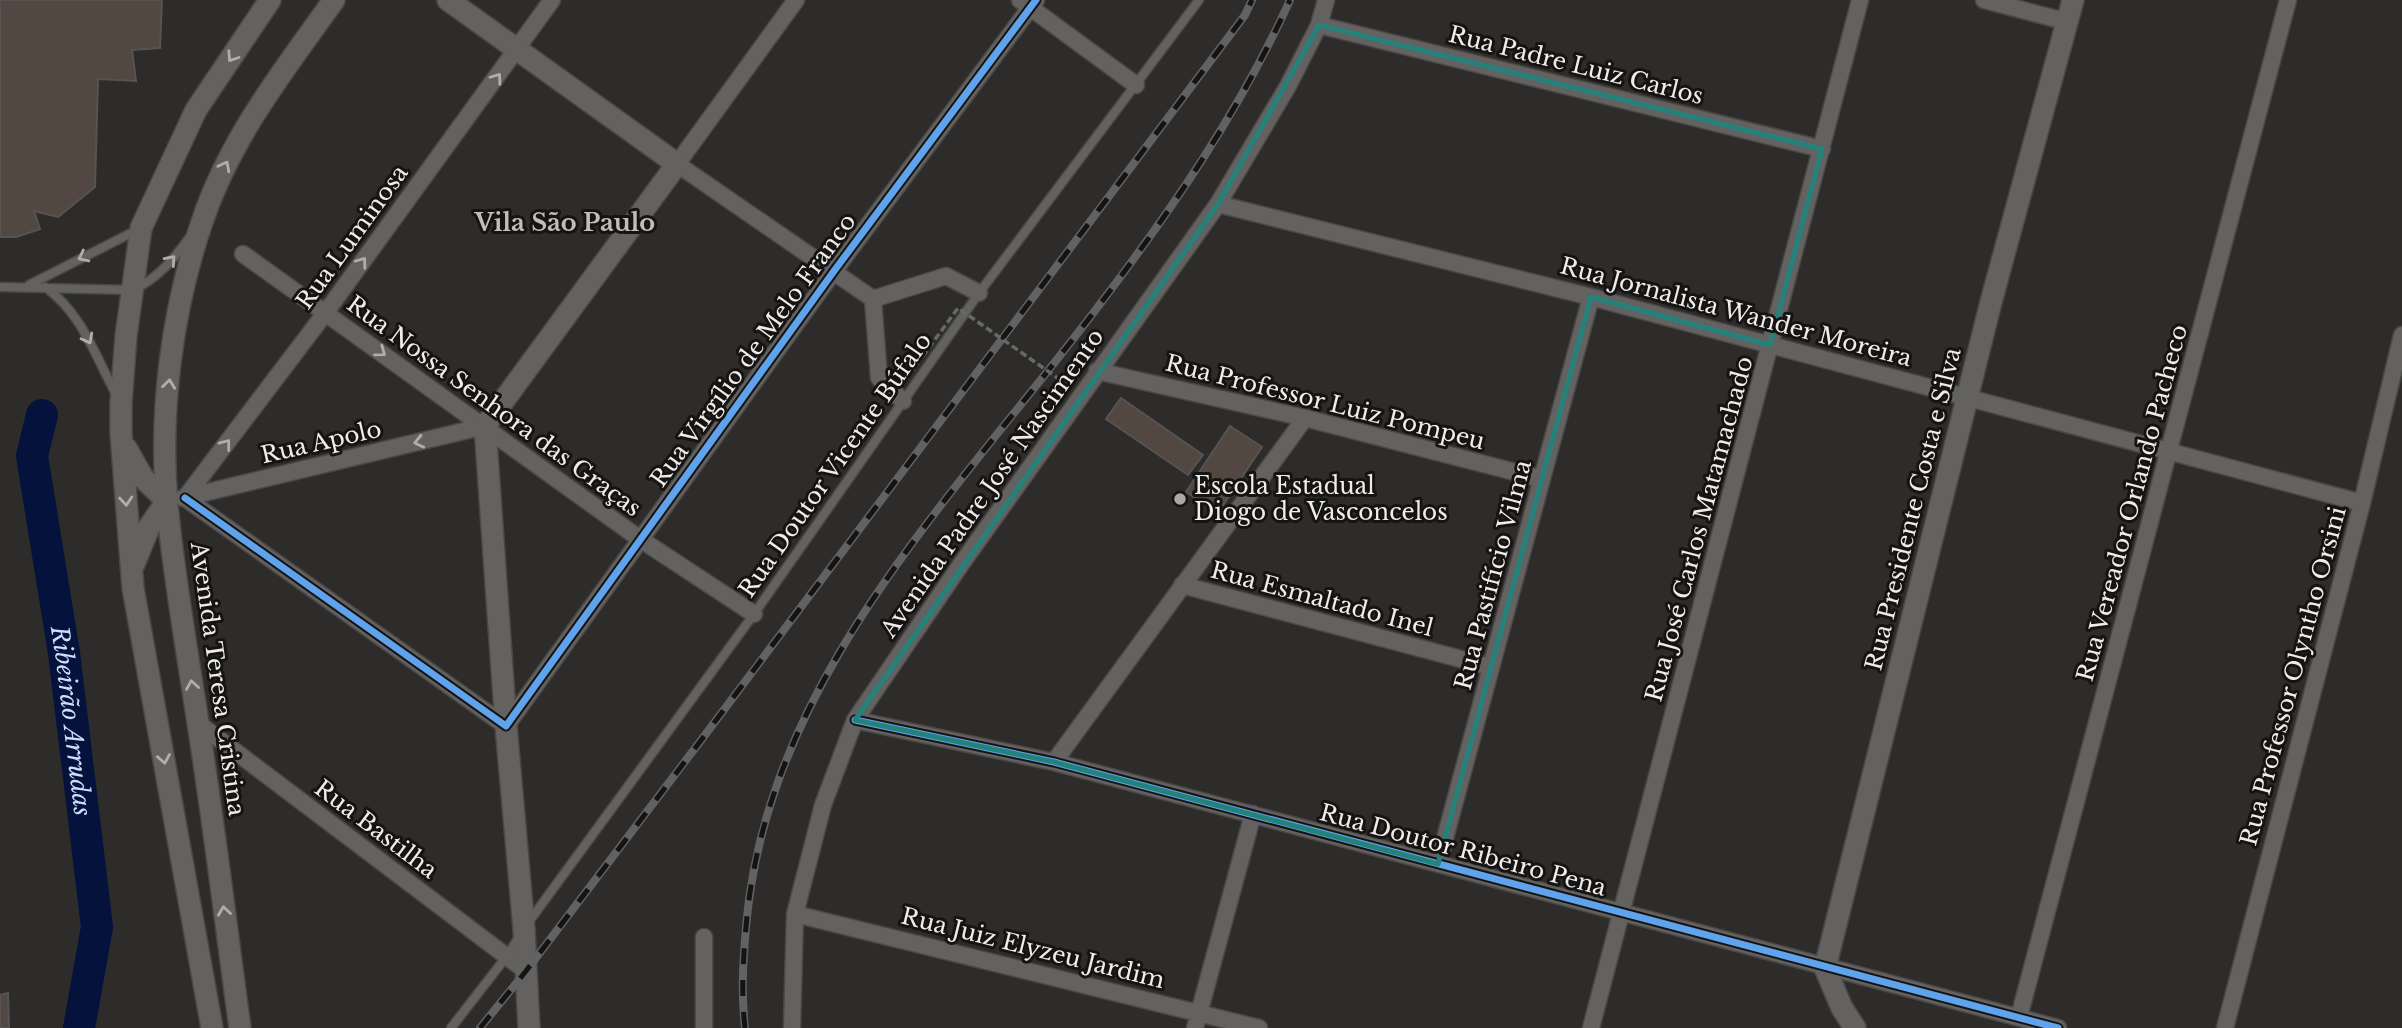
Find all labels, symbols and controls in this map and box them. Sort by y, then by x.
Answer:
street label: Rua Padre Luiz Carlos [1446,20,1706,110]
one-way arrow [227,49,240,62]
one-way arrow [488,73,501,86]
street label: Rua Luminosa [290,159,414,315]
one-way arrow [217,161,231,173]
district label: Vila São Paulo [474,208,655,237]
street label: Rua Virgílio de Melo Franco [644,208,862,492]
one-way arrow [78,249,91,263]
street label: Rua Jornalista Wander Moreira [1557,252,1915,373]
one-way arrow [163,256,175,269]
one-way arrow [354,257,367,270]
street label: Rua Nossa Senhora das Graças [341,290,647,522]
street label: Rua Vereador Orlando Pacheco [2071,322,2193,684]
street label: Avenida Padre José Nascimento [874,323,1110,643]
street label: Rua Doutor Vicente Búfalo [733,327,937,603]
one-way arrow [80,331,94,344]
one-way arrow [373,344,386,356]
street label: Rua Presidente Costa e Silva [1859,344,1967,673]
street label: Rua Professor Luiz Pompeu [1163,349,1487,455]
street label: Rua José Carlos Matamachado [1639,353,1759,705]
one-way arrow [161,378,176,390]
street label: Rua Apolo [258,415,384,469]
one-way arrow [413,434,425,448]
one-way arrow [218,439,230,452]
street label: Rua Pastifício Vilma [1449,457,1537,693]
place label: Escola Estadual Diogo de Vasconcelos [1194,472,1448,526]
marker: Escola Estadual Diogo de Vasconcelos [1172,491,1188,507]
one-way arrow [118,496,133,507]
street label: Rua Professor Olyntho Orsini [2234,503,2352,849]
street label: Avenida Teresa Cristina [185,539,251,818]
street label: Rua Esmaltado Inel [1208,556,1436,642]
water label: Ribeirão Arrudas [45,622,98,818]
one-way arrow [185,679,200,691]
one-way arrow [156,753,171,765]
street label: Rua Bastilha [309,774,443,884]
street label: Rua Doutor Ribeiro Pena [1317,798,1610,902]
street label: Rua Juiz Elyzeu Jardim [898,902,1168,994]
one-way arrow [217,905,232,916]

